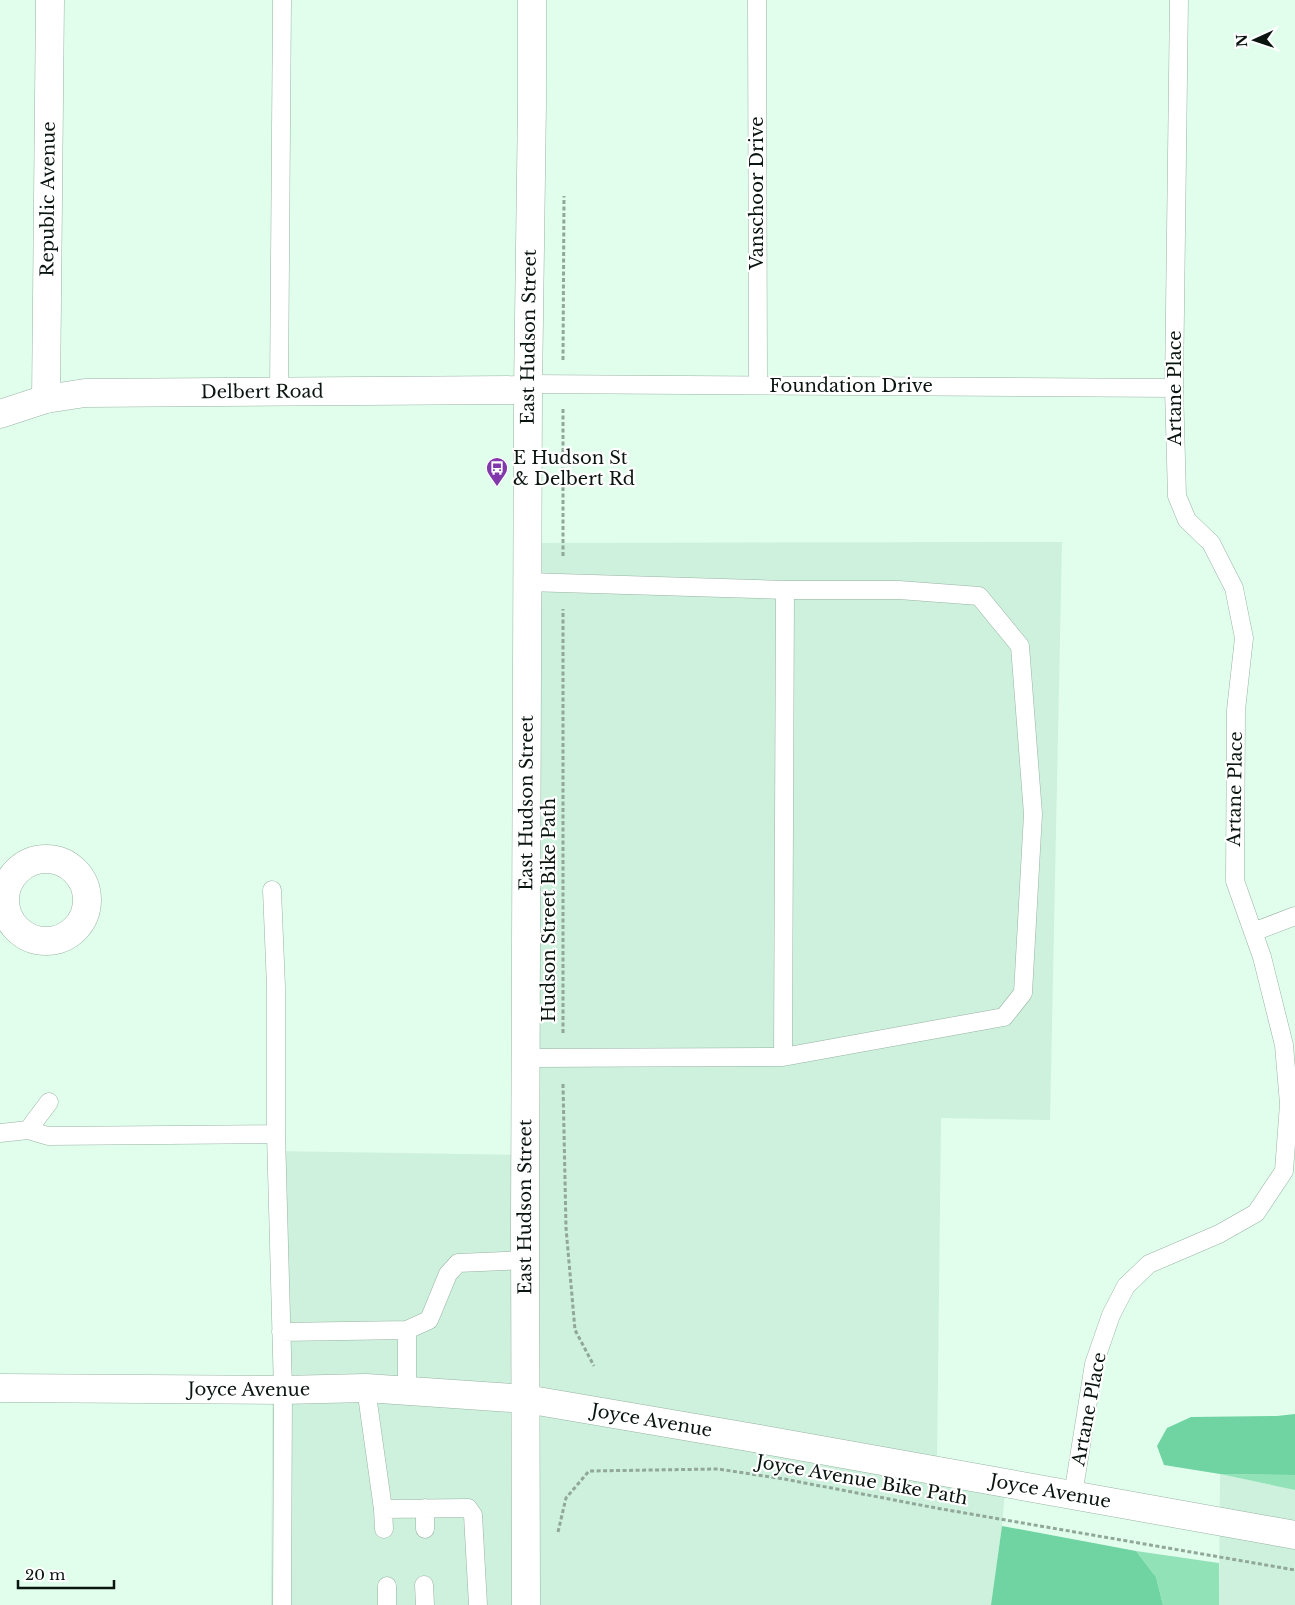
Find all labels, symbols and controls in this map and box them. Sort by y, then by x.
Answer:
north arrow [1230,15,1280,65]
text: N [1233,34,1251,48]
street label: Vanschoor Drive [746,116,768,271]
street label: Republic Avenue [36,121,60,277]
street label: East Hudson Street [517,249,541,425]
street label: Artane Place [1164,330,1186,447]
street label: Foundation Drive [769,375,933,397]
street label: Delbert Road [201,380,324,403]
place label: E Hudson St & Delbert Rd [513,447,635,490]
bus stop icon: E Hudson St & Delbert Rd [485,456,509,487]
street label: East Hudson Street [515,715,538,891]
street label: Artane Place [1223,731,1247,848]
street label: Hudson Street Bike Path [538,798,560,1022]
street label: East Hudson Street [514,1119,536,1295]
street label: Artane Place [1067,1350,1111,1469]
street label: Joyce Avenue [186,1378,310,1401]
street label: Joyce Avenue [588,1399,714,1442]
street label: Joyce Avenue Bike Path [753,1450,969,1509]
street label: Joyce Avenue [987,1469,1113,1513]
scale bar [18,1558,114,1590]
text: 20 m [25,1565,65,1584]

